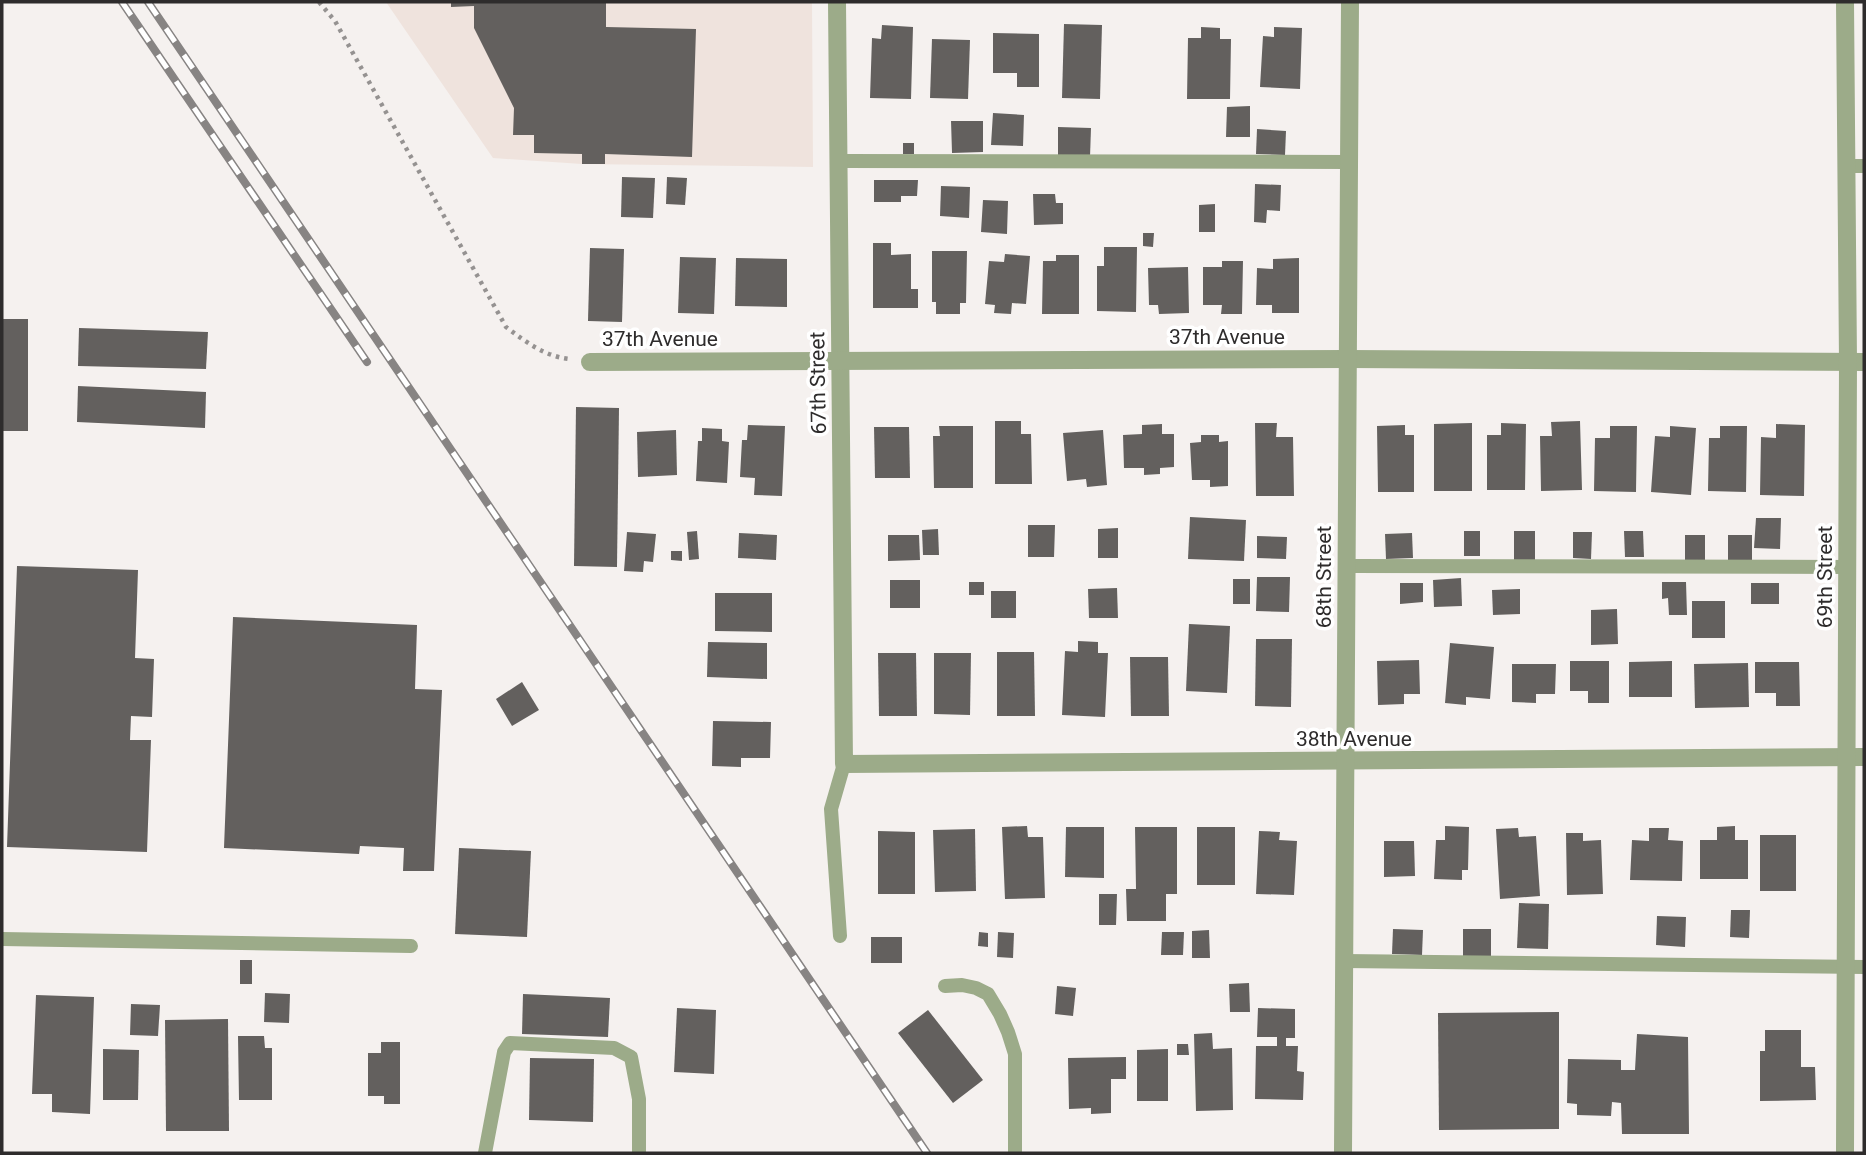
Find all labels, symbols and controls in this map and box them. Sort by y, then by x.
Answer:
street label: 37th Avenue [1169,325,1285,349]
street label: 37th Avenue [602,327,718,351]
street label: 67th Street [805,331,831,435]
street label: 68th Street [1312,526,1336,628]
street label: 69th Street [1813,526,1837,628]
street label: 38th Avenue [1296,727,1412,751]

